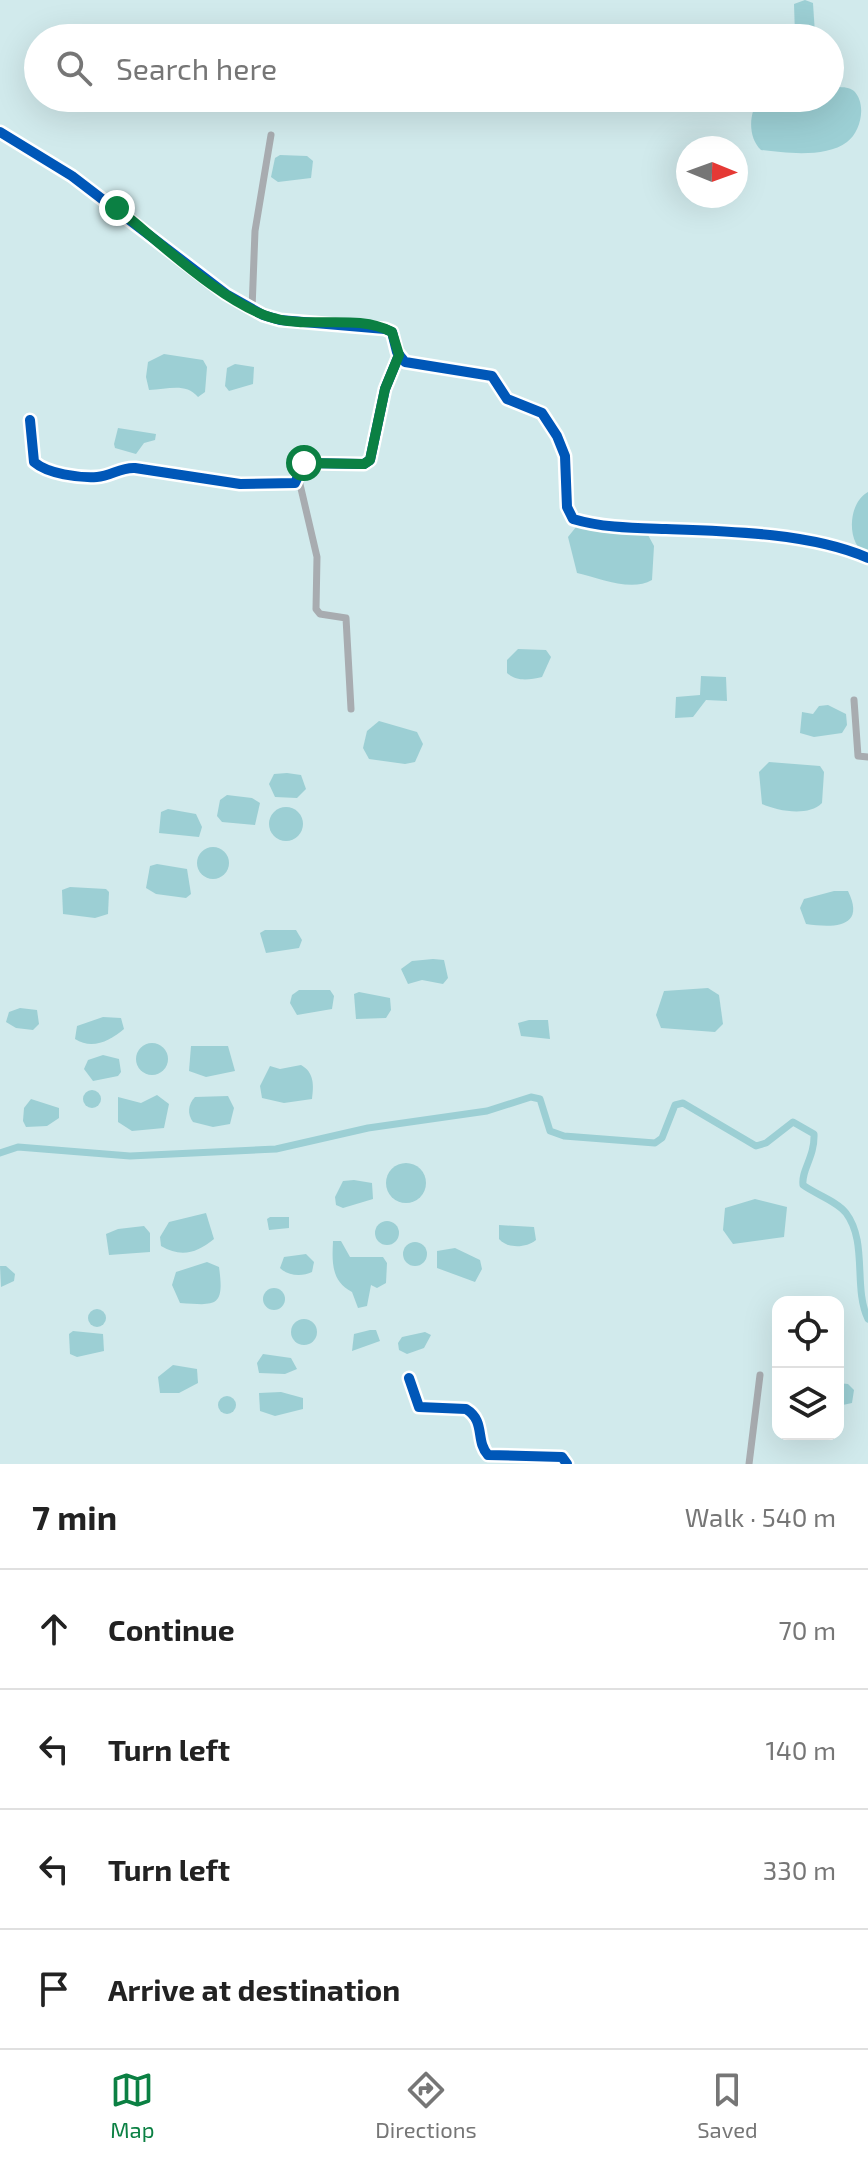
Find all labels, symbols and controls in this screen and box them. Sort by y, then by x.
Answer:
search box [24,24,844,112]
icon: search [52,46,96,90]
text: Search here [116,50,277,86]
north arrow [676,136,748,208]
route end [99,190,135,226]
route start [286,445,322,481]
map controls [772,1296,844,1440]
button: locate [772,1296,844,1368]
button: layers [772,1368,844,1440]
text: 7 min [32,1496,117,1537]
text: Walk · 540 m [685,1501,836,1532]
icon: ahead [32,1607,76,1651]
text: Continue [108,1611,235,1647]
text: 70 m [778,1614,836,1645]
icon: left [32,1727,76,1771]
text: Turn left [108,1731,230,1767]
text: 140 m [765,1734,836,1765]
icon: left [32,1847,76,1891]
text: Turn left [108,1851,230,1887]
text: 330 m [763,1854,836,1885]
icon: arrive [32,1967,76,2011]
text: Arrive at destination [108,1971,400,2007]
tab: Map [110,2068,154,2142]
tab: Directions [375,2068,477,2142]
tab: Saved [697,2068,758,2142]

